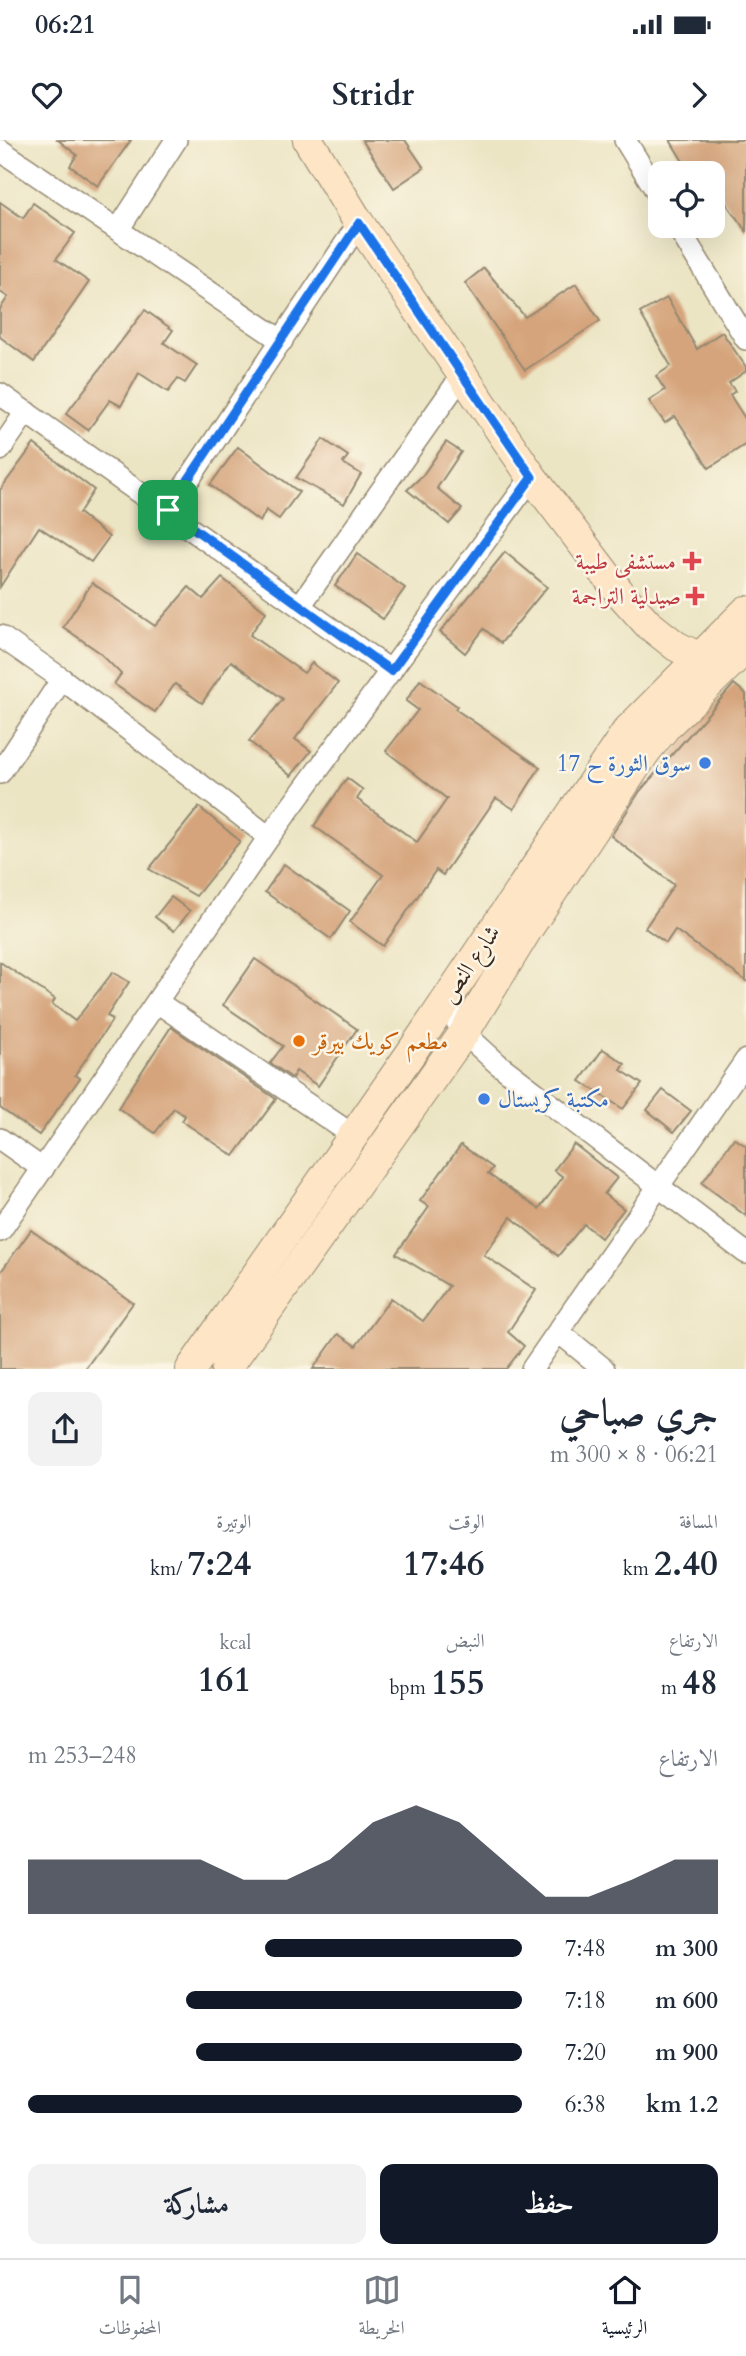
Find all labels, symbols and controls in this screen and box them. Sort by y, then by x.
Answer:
text: 06:21 [35,7,96,42]
text: Stridr [332,73,414,117]
icon: heart [28,76,66,114]
icon: forward [680,76,718,114]
map controls [648,161,725,238]
button: locate [648,161,725,238]
pin [138,480,198,540]
icon: arrive [149,491,187,529]
place label: مستشفى طيبة [575,546,676,578]
marker: مستشفى طيبة [682,551,702,571]
place label: صيدلية التراجمة [572,581,681,612]
marker: صيدلية التراجمة [687,588,703,604]
place label: سوق الثورة ح 17 [557,748,691,784]
marker: سوق الثورة ح 17 [697,755,713,771]
street label: شارع النص [433,919,511,1011]
place label: مطعم كويك بيرقر [311,1026,448,1063]
marker: مطعم كويك بيرقر [291,1033,307,1049]
place label: مكتبة كريستال [498,1084,609,1115]
marker: مكتبة كريستال [476,1091,492,1107]
text: جري صباحي [559,1387,718,1439]
button: share [28,1392,102,1466]
text: 06:21 · 8 × 300 m [550,1439,718,1470]
text: الوتيرة [216,1509,251,1535]
text: الوقت [448,1509,485,1535]
text: المسافة [679,1509,718,1535]
text: 7:24 [187,1540,251,1588]
text: 17:46 [403,1540,485,1588]
text: 2.40 [654,1540,718,1588]
text: /km [150,1556,187,1582]
text: km [623,1556,654,1582]
text: النبض [446,1628,485,1654]
text: الارتفاع [669,1628,718,1654]
text: kcal [219,1630,251,1656]
text: 161 [198,1656,251,1704]
text: 155 [431,1659,485,1707]
text: 48 [682,1659,718,1707]
text: bpm [389,1675,431,1701]
text: m [661,1675,682,1701]
text: 248–253 m [28,1740,137,1771]
text: الارتفاع [658,1743,718,1774]
text: 7:48 [565,1933,606,1964]
text: 300 m [655,1933,718,1964]
text: 7:18 [565,1985,606,2016]
text: 600 m [655,1985,718,2016]
text: 7:20 [565,2037,606,2068]
text: 900 m [655,2037,718,2068]
text: 6:38 [565,2089,606,2120]
text: 1.2 km [646,2089,718,2120]
button: مشاركة [28,2164,366,2244]
button: حفظ [380,2164,718,2244]
tab: المحفوظات [99,2271,161,2346]
tab: الخريطة [358,2271,405,2346]
tab: الرئيسية [602,2271,647,2346]

